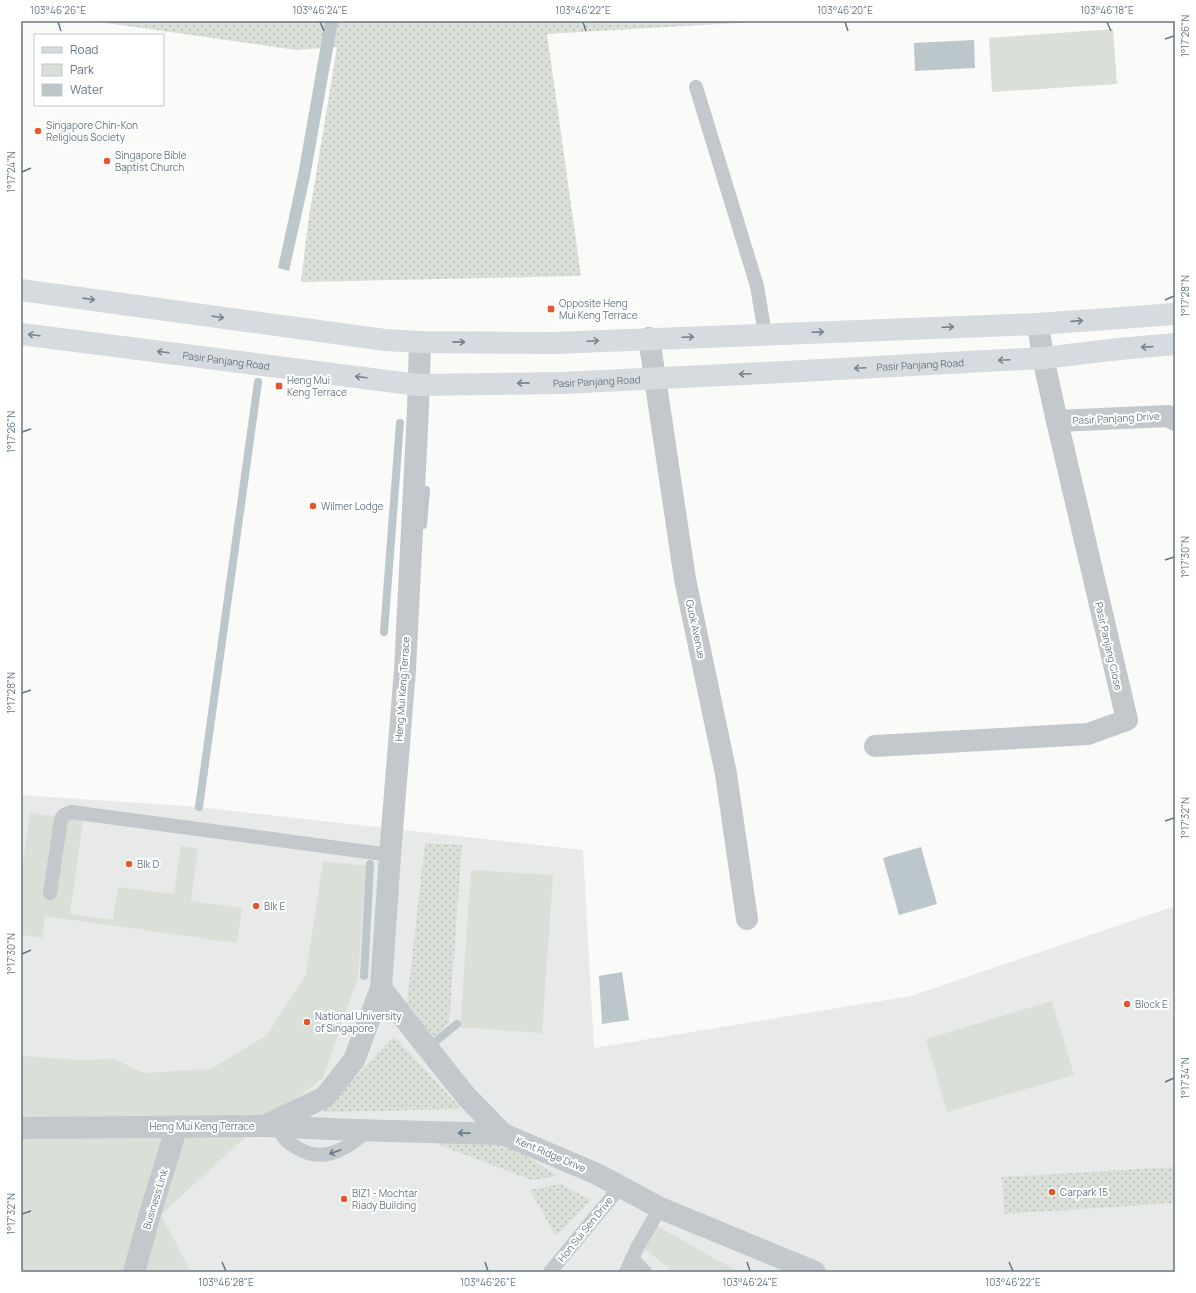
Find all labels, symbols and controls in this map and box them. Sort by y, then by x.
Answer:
text: 103°46'26"E [30,3,86,17]
text: 103°46'24"E [293,3,348,17]
text: 103°46'22"E [555,3,611,17]
text: 103°46'20"E [817,3,873,17]
text: 103°46'18"E [1080,3,1134,17]
text: 1°17'26"N [1178,15,1192,57]
legend [34,34,164,106]
text: Road [70,41,98,58]
text: Park [70,61,95,78]
text: Water [70,81,104,98]
place label: Singapore Chin-Kon Religious Society [46,118,138,144]
marker: Singapore Chin-Kon Religious Society [33,126,43,136]
place label: Singapore Bible Baptist Church [115,148,187,174]
text: 1°17'24"N [4,151,18,193]
marker: Singapore Bible Baptist Church [102,156,112,166]
text: 1°17'28"N [1178,275,1192,317]
one-way arrow [82,295,95,303]
place label: Opposite Heng Mui Keng Terrace [559,296,638,322]
marker: Opposite Heng Mui Keng Terrace [546,304,556,314]
one-way arrow [211,313,224,321]
one-way arrow [1070,317,1083,325]
one-way arrow [941,324,954,331]
one-way arrow [811,329,824,336]
one-way arrow [28,332,41,339]
one-way arrow [681,333,694,341]
one-way arrow [452,338,465,346]
one-way arrow [586,338,599,345]
one-way arrow [1141,343,1154,350]
one-way arrow [157,348,170,356]
street label: Pasir Panjang Road [182,348,271,373]
street label: Pasir Panjang Road [876,355,964,374]
one-way arrow [998,356,1011,364]
one-way arrow [854,364,867,372]
one-way arrow [739,370,752,378]
street label: Pasir Panjang Road [553,372,641,390]
place label: Heng Mui Keng Terrace [287,373,347,399]
one-way arrow [355,374,368,381]
one-way arrow [517,379,530,387]
marker: Heng Mui Keng Terrace [274,381,284,391]
street label: Pasir Panjang Drive [1072,409,1160,427]
text: 1°17'26"N [4,411,18,453]
place label: Wilmer Lodge [321,499,384,513]
marker: Wilmer Lodge [308,501,318,511]
text: 1°17'30"N [1178,536,1192,578]
street label: Guok Avenue [683,598,709,660]
street label: Pasir Panjang Close [1092,600,1126,692]
street label: Heng Mui Keng Terrace [391,636,413,742]
text: 1°17'28"N [4,672,18,714]
text: 1°17'32"N [1178,797,1192,839]
place label: Blk D [137,857,159,871]
marker: Blk D [124,859,134,869]
place label: Blk E [264,899,285,913]
marker: Blk E [251,901,261,911]
text: 1°17'30"N [4,933,18,975]
place label: Block E [1135,997,1168,1011]
marker: Block E [1122,999,1132,1009]
place label: National University of Singapore [315,1009,402,1035]
marker: National University of Singapore [302,1017,312,1027]
text: 1°17'34"N [1178,1057,1192,1099]
street label: Heng Mui Keng Terrace [150,1119,255,1133]
one-way arrow [458,1129,471,1137]
street label: Kent Ridge Drive [514,1133,588,1175]
one-way arrow [329,1149,342,1156]
street label: Business Link [139,1166,171,1231]
place label: Carpark 15 [1060,1185,1108,1199]
place label: BIZ1 - Mochtar Riady Building [352,1186,418,1212]
marker: Carpark 15 [1047,1187,1057,1197]
text: 1°17'32"N [4,1193,18,1235]
street label: Hon Sui Sen Drive [554,1193,616,1265]
marker: BIZ1 - Mochtar Riady Building [339,1194,349,1204]
text: 103°46'28"E [198,1275,254,1289]
text: 103°46'26"E [460,1275,516,1289]
text: 103°46'24"E [723,1275,778,1289]
text: 103°46'22"E [985,1275,1041,1289]

